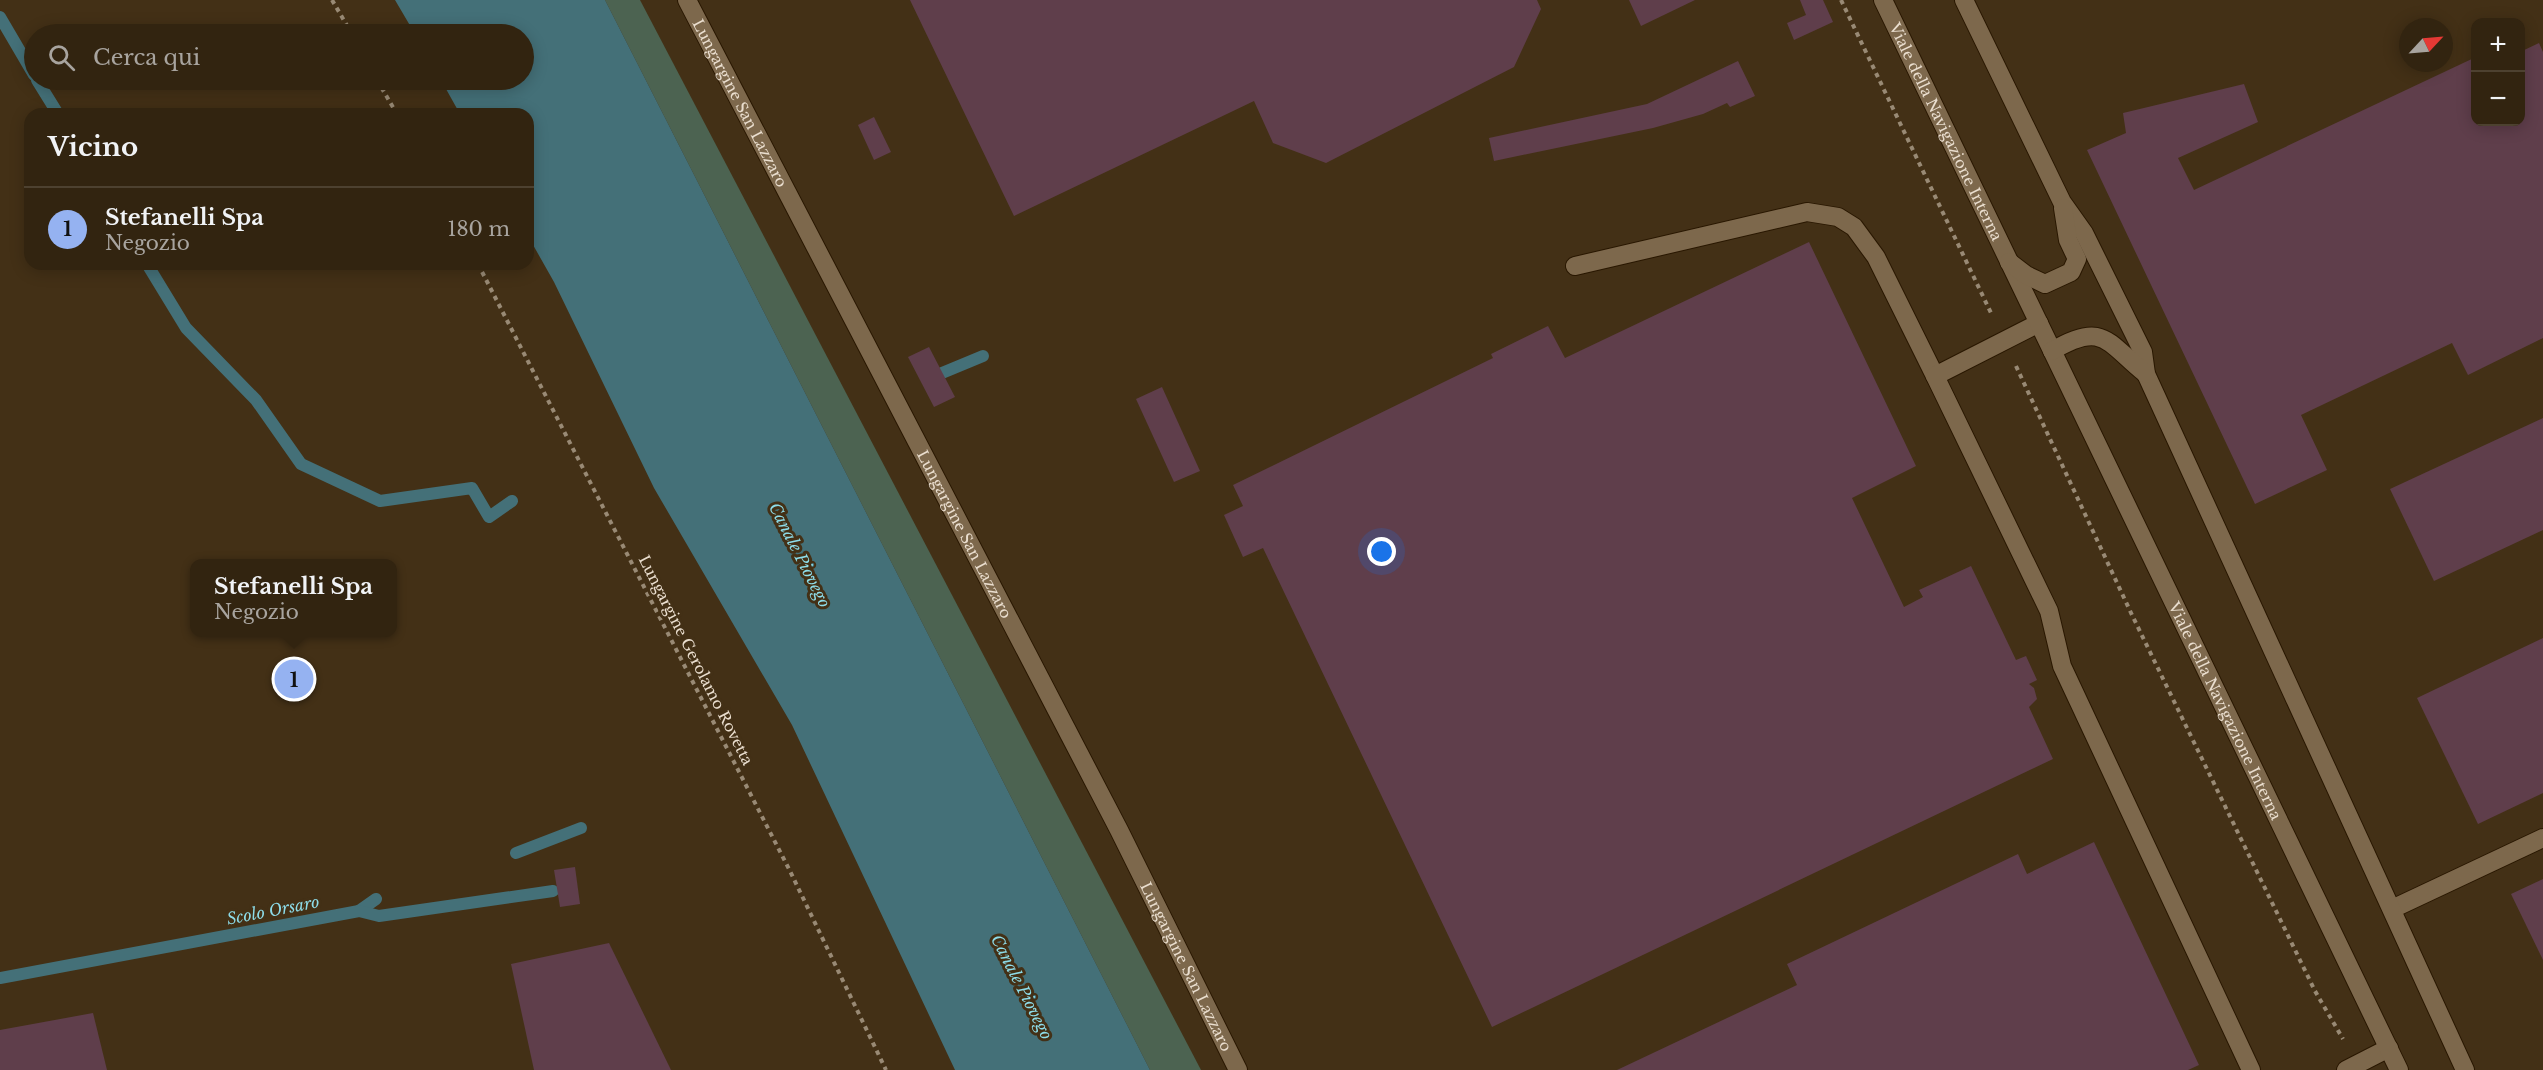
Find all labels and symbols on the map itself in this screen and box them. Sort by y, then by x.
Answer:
street label: Lungargine San Lazzaro [689,16,792,190]
north arrow [2399,18,2453,72]
street label: Viale della Navigazione Interna [1885,19,2007,244]
street label: Lungargine San Lazzaro [913,447,1017,621]
water label: Canale Piovego [765,499,835,611]
your location [1367,537,1396,566]
street label: Lungargine Gerolamo Rovetta [635,552,758,769]
street label: Viale della Navigazione Interna [2165,598,2287,823]
pin: 1 [274,656,314,702]
street label: Lungargine San Lazzaro [1137,879,1237,1055]
water label: Scolo Orsaro [225,891,321,929]
water label: Canale Piovego [987,931,1057,1043]

